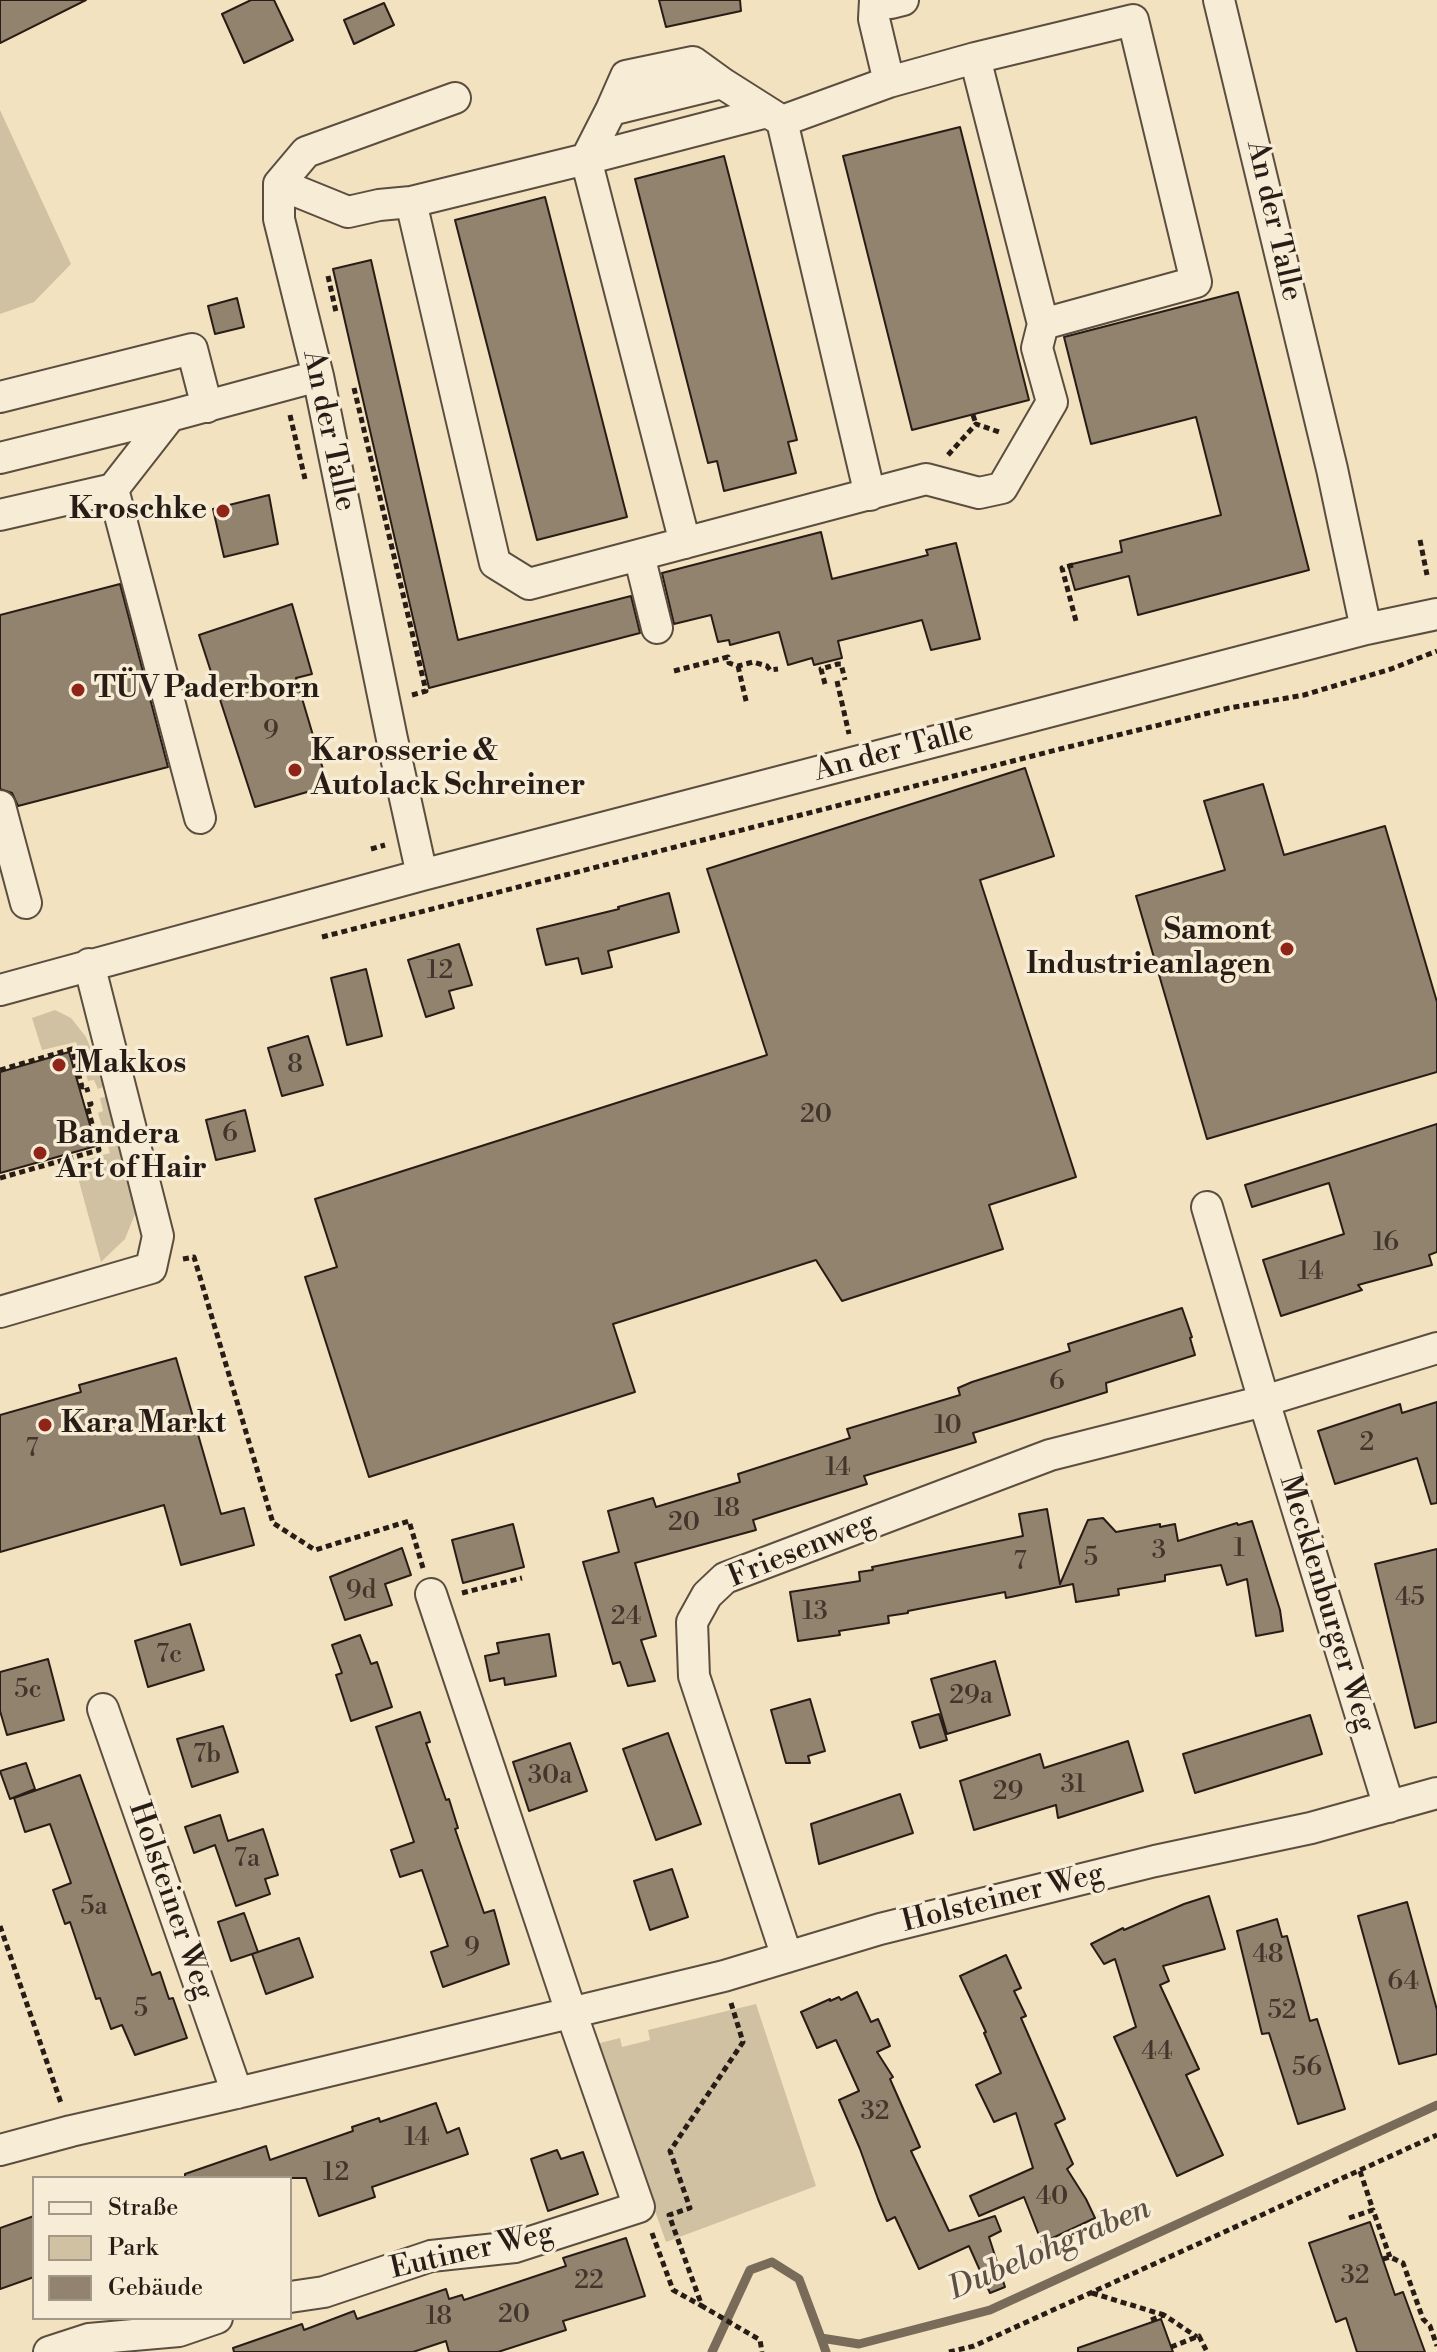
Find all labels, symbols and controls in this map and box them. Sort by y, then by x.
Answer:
street label: An der Talle [1237,137,1309,305]
street label: An der Talle [293,347,363,515]
place label: Kroschke [69,493,207,529]
marker: Kroschke [214,502,232,520]
place label: TÜV Paderborn [94,672,319,708]
marker: TÜV Paderborn [69,681,87,699]
street label: An der Talle [810,713,978,791]
house number: 9 [263,716,279,748]
place label: Karosserie & Autolack Schreiner [311,735,585,806]
marker: Karosserie & Autolack Schreiner [286,761,304,779]
place label: Samont Industrieanlagen [1026,914,1271,984]
marker: Samont Industrieanlagen [1278,940,1296,958]
house number: 12 [427,956,453,988]
place label: Makkos [75,1047,186,1083]
house number: 8 [287,1050,303,1082]
marker: Makkos [50,1056,68,1074]
house number: 20 [800,1100,832,1132]
place label: Bandera Art of Hair [56,1118,207,1188]
house number: 6 [222,1119,238,1151]
marker: Bandera Art of Hair [31,1144,49,1162]
house number: 16 [1373,1228,1399,1260]
house number: 14 [1298,1257,1324,1289]
house number: 6 [1049,1367,1065,1399]
place label: Kara Markt [61,1407,226,1443]
house number: 10 [934,1411,962,1443]
marker: Kara Markt [36,1416,54,1434]
house number: 2 [1360,1428,1374,1460]
house number: 7 [25,1434,39,1466]
house number: 14 [825,1453,851,1485]
street label: Mecklenburger Weg [1270,1471,1382,1737]
house number: 18 [714,1494,740,1526]
street label: Friesenweg [723,1505,881,1597]
house number: 20 [668,1508,700,1540]
house number: 1 [1233,1534,1245,1566]
house number: 3 [1152,1536,1166,1568]
house number: 5 [1084,1543,1098,1575]
house number: 7 [1013,1547,1027,1579]
house number: 9d [346,1576,376,1608]
house number: 45 [1395,1583,1425,1615]
house number: 13 [802,1597,828,1629]
house number: 24 [611,1602,641,1634]
house number: 7c [156,1640,182,1672]
house number: 5c [14,1675,42,1707]
house number: 29a [949,1681,993,1713]
house number: 7b [193,1740,221,1772]
house number: 30a [528,1761,572,1793]
house number: 31 [1061,1770,1085,1802]
house number: 29 [993,1777,1023,1809]
street label: Holsteiner Weg [119,1797,221,2005]
house number: 7a [234,1844,260,1876]
street label: Holsteiner Weg [898,1857,1108,1941]
house number: 5a [80,1892,108,1924]
house number: 9 [464,1933,480,1965]
house number: 48 [1252,1940,1284,1972]
house number: 64 [1387,1967,1419,1999]
house number: 5 [134,1994,148,2026]
house number: 52 [1267,1996,1297,2028]
house number: 44 [1141,2037,1173,2069]
house number: 56 [1292,2053,1322,2085]
house number: 32 [860,2097,890,2129]
house number: 14 [404,2123,430,2155]
house number: 12 [323,2158,349,2190]
legend [32,2176,292,2320]
house number: 40 [1036,2182,1068,2214]
water label: Dubelohgraben [943,2190,1157,2310]
text: Straße [108,2193,178,2223]
street label: Eutiner Weg [387,2216,557,2288]
text: Park [108,2233,158,2263]
house number: 32 [1340,2261,1370,2293]
house number: 22 [574,2266,604,2298]
text: Gebäude [108,2273,203,2303]
house number: 20 [498,2300,530,2332]
house number: 18 [426,2302,452,2334]

